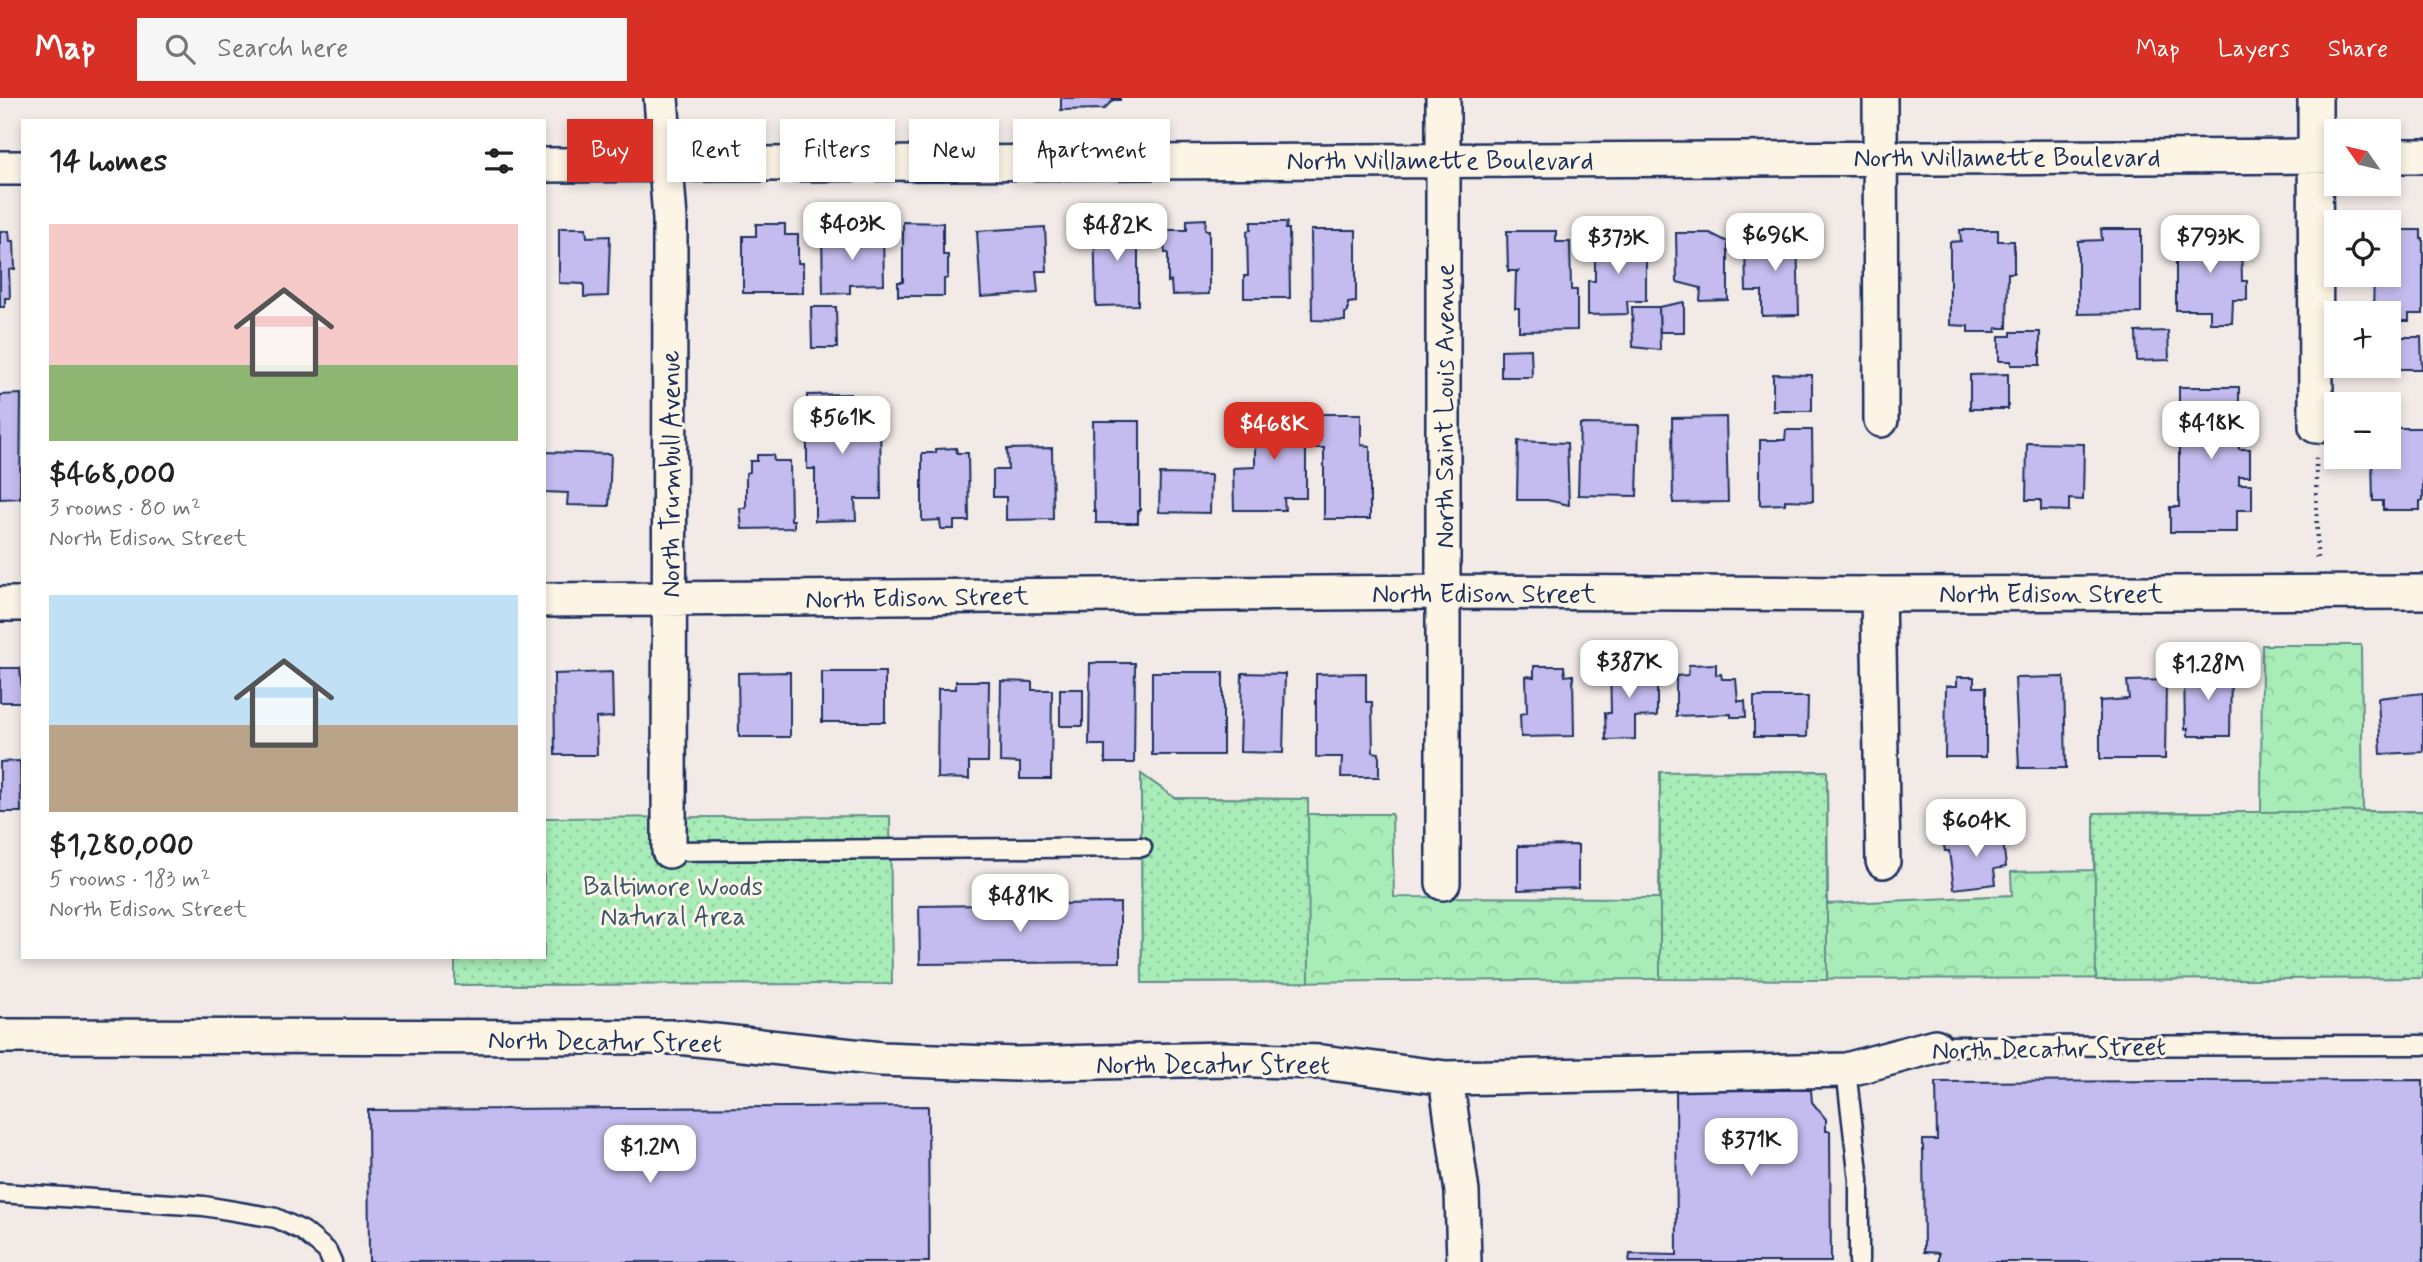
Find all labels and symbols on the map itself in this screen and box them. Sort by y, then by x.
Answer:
north arrow [2324,119,2401,196]
street label: North Willamette Boulevard [1853,142,2161,176]
street label: North Willamette Boulevard [1286,145,1594,179]
pin: $403K [803,202,901,262]
pin: $482K [1068,204,1166,263]
pin: $696K [1726,214,1824,273]
pin: $373K [1569,216,1667,276]
pin: $793K [2161,216,2259,275]
street label: North Saint Louis Avenue [1429,263,1463,549]
street label: North Trumbull Avenue [655,350,689,598]
pin: $561K [793,396,891,456]
pin: $468K [1225,402,1323,462]
pin: $418K [2162,402,2260,461]
street label: North Edison Street [1372,578,1596,612]
street label: North Edison Street [1939,578,2163,612]
street label: North Edison Street [805,580,1029,618]
pin: $387K [1580,640,1678,700]
pin: $1.28M [2151,642,2265,702]
pin: $604K [1927,800,2025,859]
park label: Baltimore Woods Natural Area [583,871,763,935]
pin: $481K [971,874,1069,934]
street label: North Decatur Street [488,1024,722,1062]
street label: North Decatur Street [1932,1031,2166,1069]
street label: North Decatur Street [1096,1049,1330,1083]
pin: $371K [1702,1118,1800,1178]
pin: $1.2M [601,1126,699,1185]

